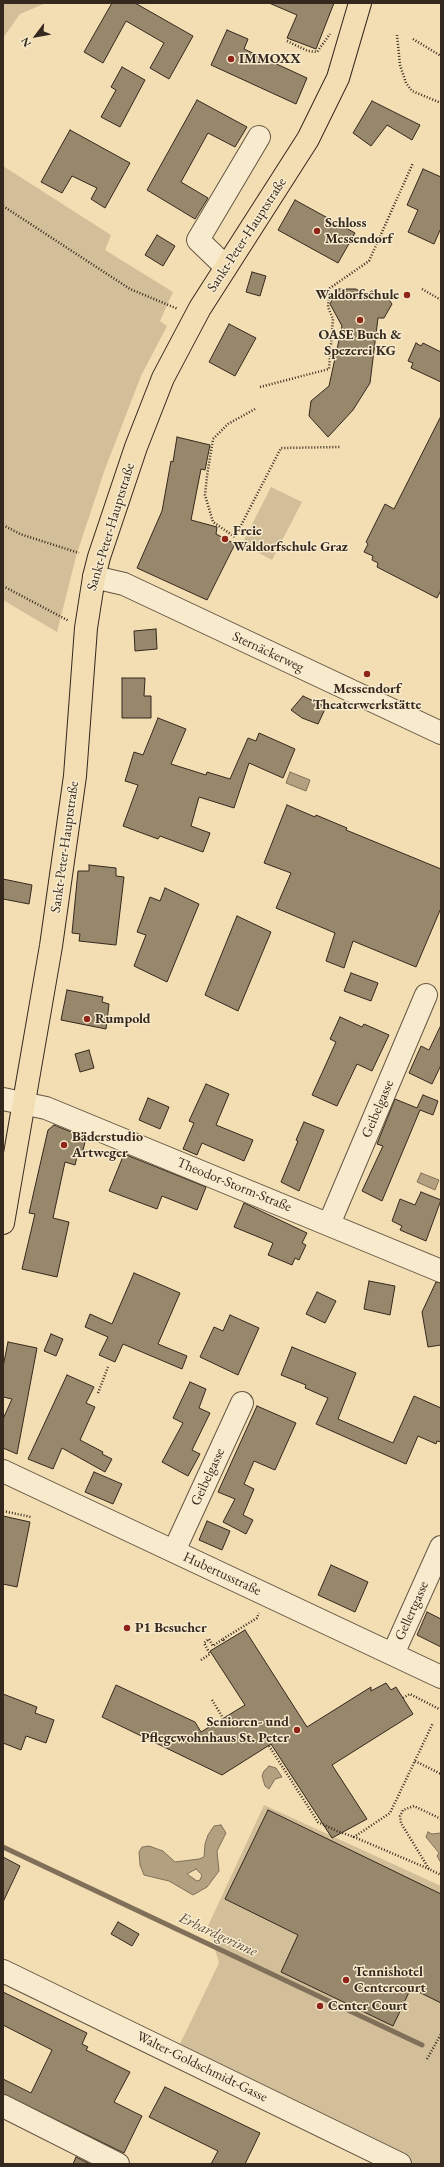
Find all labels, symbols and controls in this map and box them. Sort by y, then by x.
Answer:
north arrow [16,16,56,56]
text: N [18,35,34,50]
place label: IMMOXX [239,51,301,67]
marker: IMMOXX [226,54,236,64]
street label: Sankt-Peter-Hauptstraße [204,175,290,295]
place label: Schloss Messendorf [325,215,393,248]
marker: Schloss Messendorf [312,226,322,236]
place label: Waldorfschule [315,287,399,303]
marker: Waldorfschule [402,290,412,300]
marker: OASE Buch & Spezerei KG [355,315,365,325]
place label: OASE Buch & Spezerei KG [319,327,401,360]
street label: Sankt-Peter-Hauptstraße [84,461,138,593]
place label: Freie Waldorfschule Graz [233,523,348,556]
marker: Freie Waldorfschule Graz [220,534,230,544]
street label: Sternäckerweg [229,628,307,676]
marker: Messendorf Theaterwerkstätte [362,669,372,679]
place label: Messendorf Theaterwerkstätte [313,681,421,714]
street label: Sankt-Peter-Hauptstraße [47,780,83,914]
place label: Rumpold [95,1011,150,1027]
marker: Rumpold [82,1014,92,1024]
street label: Geibelgasse [358,1078,398,1140]
place label: Bäderstudio Artweger [72,1129,143,1162]
marker: Bäderstudio Artweger [59,1140,69,1150]
street label: Theodor-Storm-Straße [174,1154,294,1216]
street label: Geibelgasse [187,1446,229,1508]
street label: Hubertusstraße [180,1549,264,1599]
street label: Gellertgasse [391,1579,433,1643]
place label: P1 Besucher [135,1620,207,1636]
marker: P1 Besucher [122,1623,132,1633]
place label: Senioren- und Pflegewohnhaus St. Peter [141,1714,289,1746]
marker: Senioren- und Pflegewohnhaus St. Peter [292,1725,302,1735]
water label: Erhardgerinne [176,1909,260,1961]
place label: Tennishotel Centercourt [354,1964,426,1996]
marker: Tennishotel Centercourt [341,1975,351,1985]
place label: Center Court [328,1998,407,2014]
marker: Center Court [315,2001,325,2011]
street label: Walter-Goldschmidt-Gasse [134,2028,270,2106]

